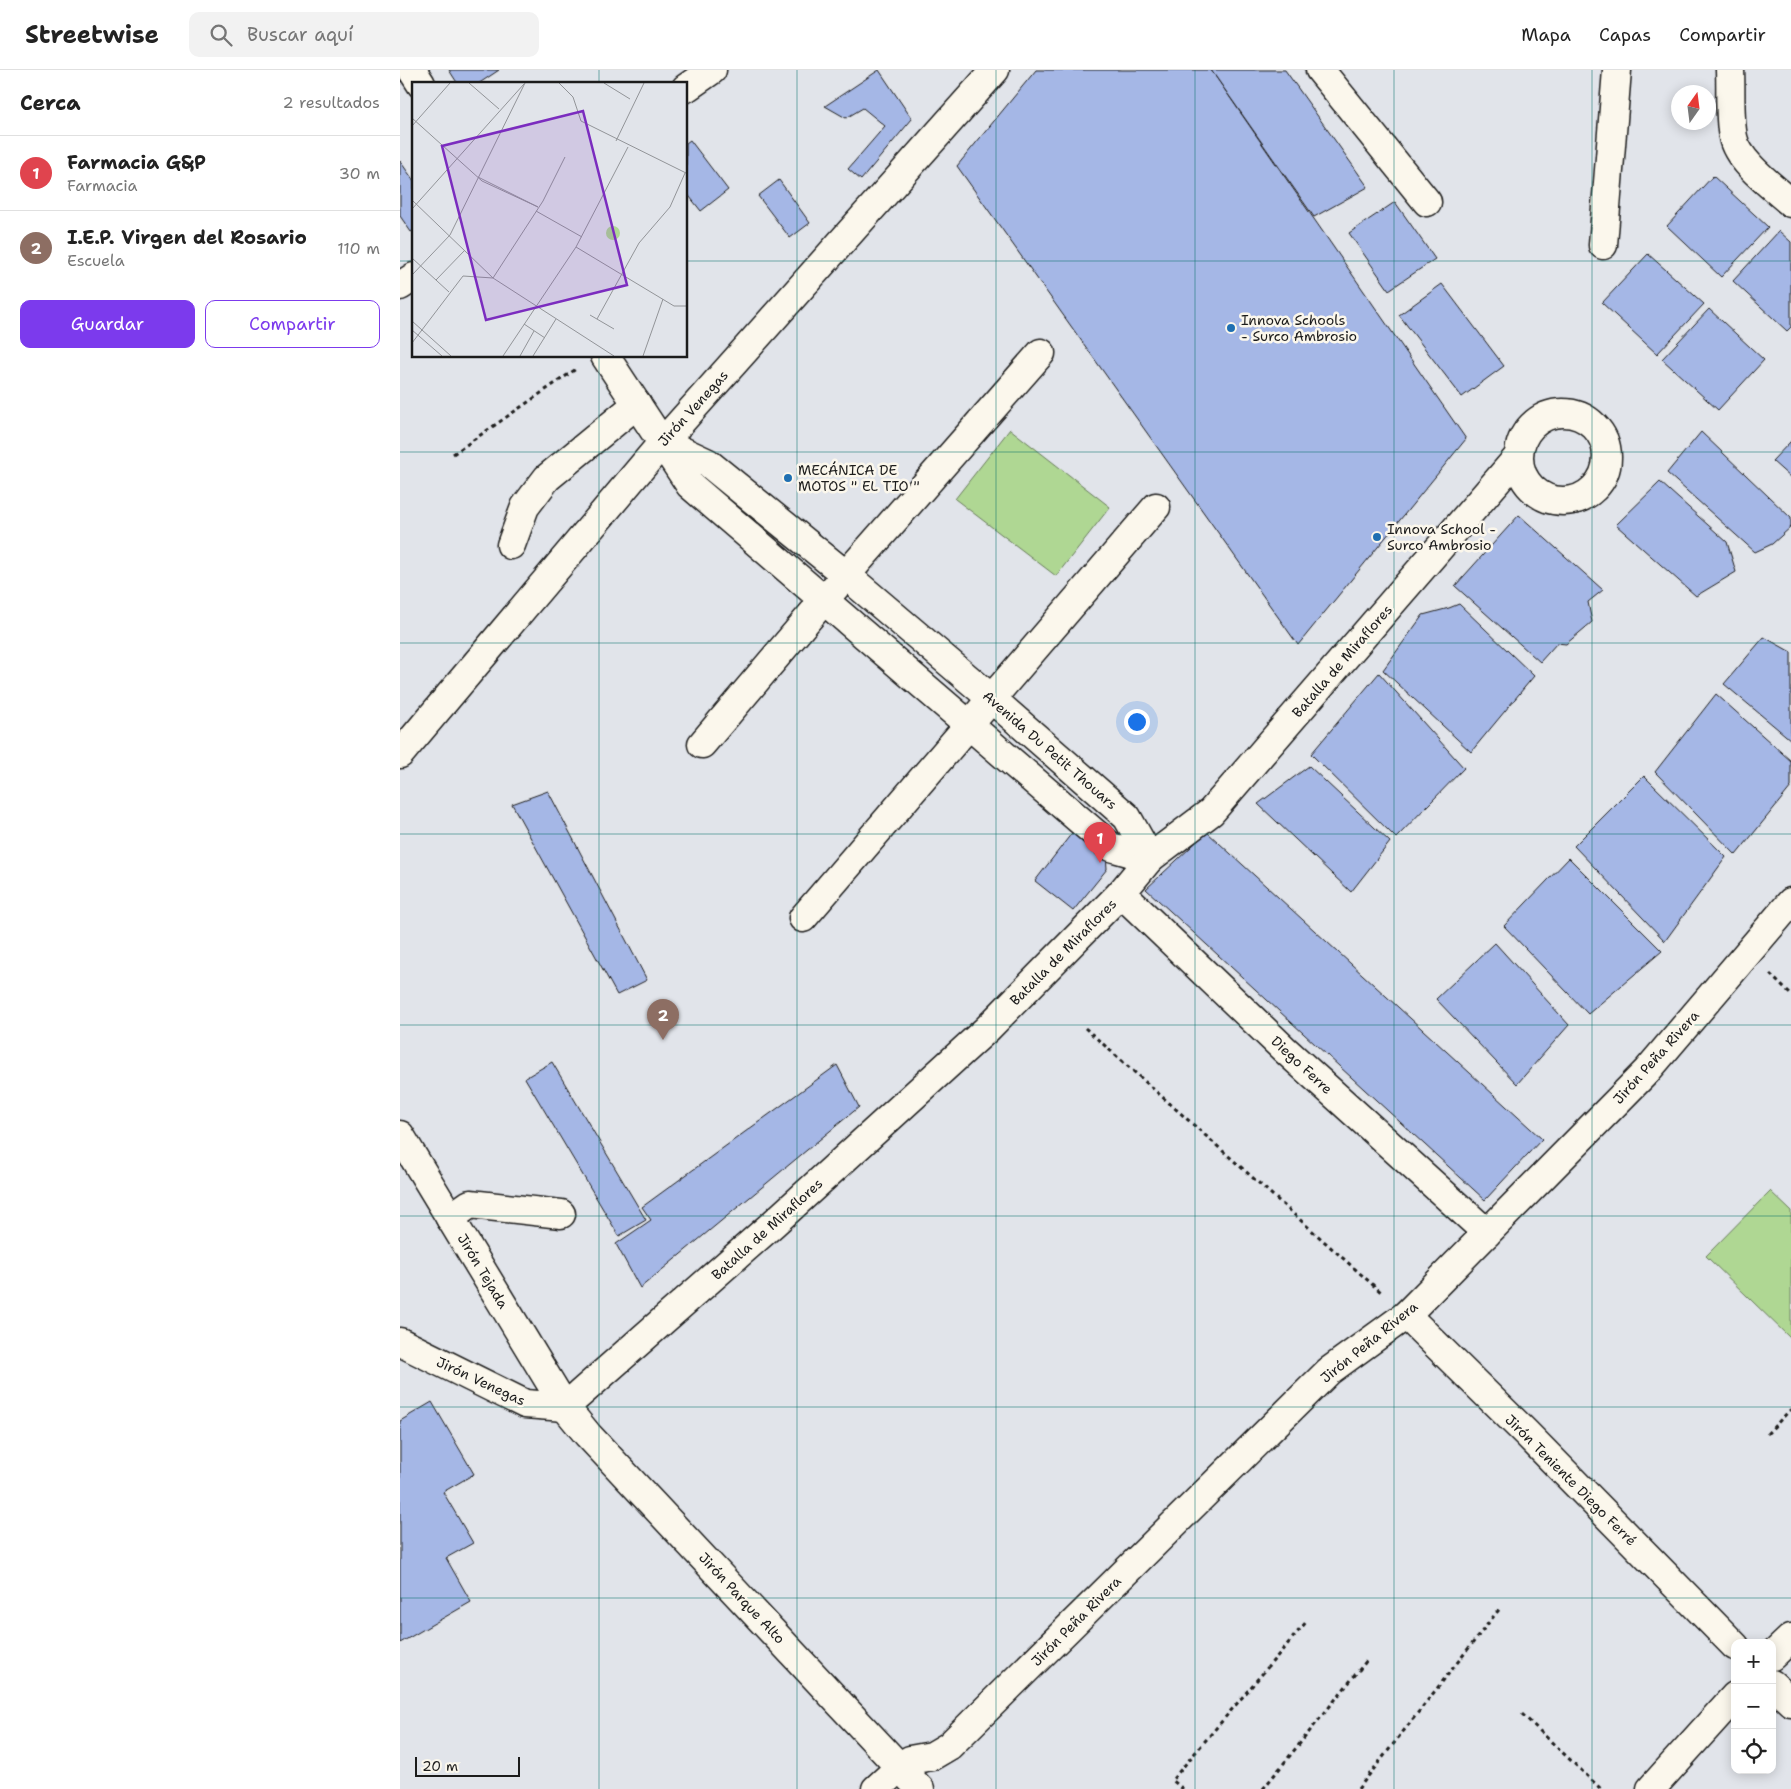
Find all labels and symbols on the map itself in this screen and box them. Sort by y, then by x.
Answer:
inset map [412,82,688,358]
north arrow [1671,85,1716,130]
place label: Innova Schools - Surco Ambrosio [1241,311,1357,345]
marker: Innova Schools - Surco Ambrosio [1225,322,1237,334]
street label: Jirón Venegas [654,366,732,450]
place label: MECÁNICA DE MOTOS " EL TIO " [798,461,920,495]
marker: MECÁNICA DE MOTOS " EL TIO " [782,472,794,484]
place label: Innova School - Surco Ambrosio [1387,520,1496,554]
marker: Innova School - Surco Ambrosio [1371,531,1383,543]
street label: Batalla de Miraflores [1288,601,1396,721]
street label: Avenida Du Petit Thouars [979,687,1121,813]
your location [1124,709,1150,735]
pin: 1 [1084,822,1116,863]
street label: Batalla de Miraflores [1006,895,1120,1009]
pin: 2 [647,999,679,1040]
street label: Jirón Peña Rivera [1609,1006,1703,1108]
street label: Diego Ferre [1268,1032,1336,1098]
street label: Batalla de Miraflores [708,1174,826,1284]
street label: Jirón Tejada [454,1230,513,1312]
street label: Jirón Peña Rivera [1317,1297,1421,1387]
street label: Jirón Venegas [434,1352,529,1410]
street label: Jirón Teniente Diego Ferré [1502,1411,1641,1550]
street label: Jirón Parque Alto [695,1548,789,1648]
street label: Jirón Peña Rivera [1027,1572,1125,1670]
scale bar [415,1754,520,1777]

